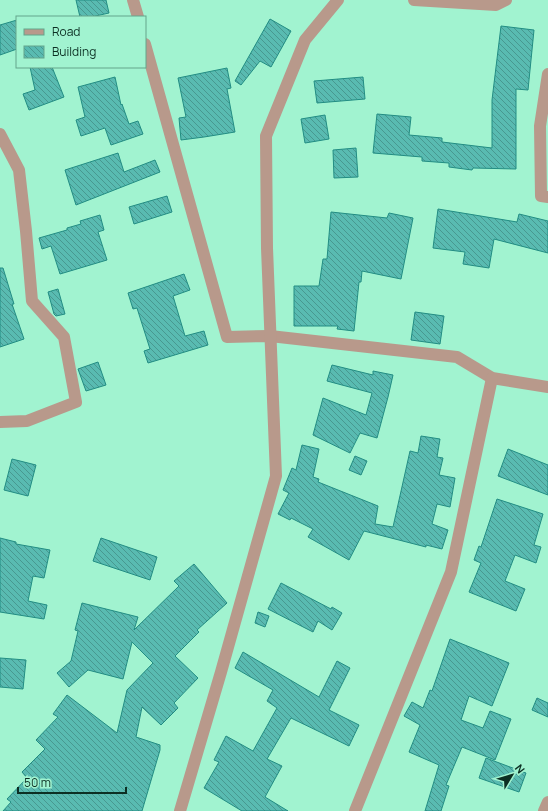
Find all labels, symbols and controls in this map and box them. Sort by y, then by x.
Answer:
legend [16,16,146,68]
text: Road [52,23,80,40]
text: Building [52,43,96,60]
north arrow [492,755,532,795]
text: N [512,761,529,776]
scale bar [18,769,126,795]
text: 50 m [24,774,51,791]

